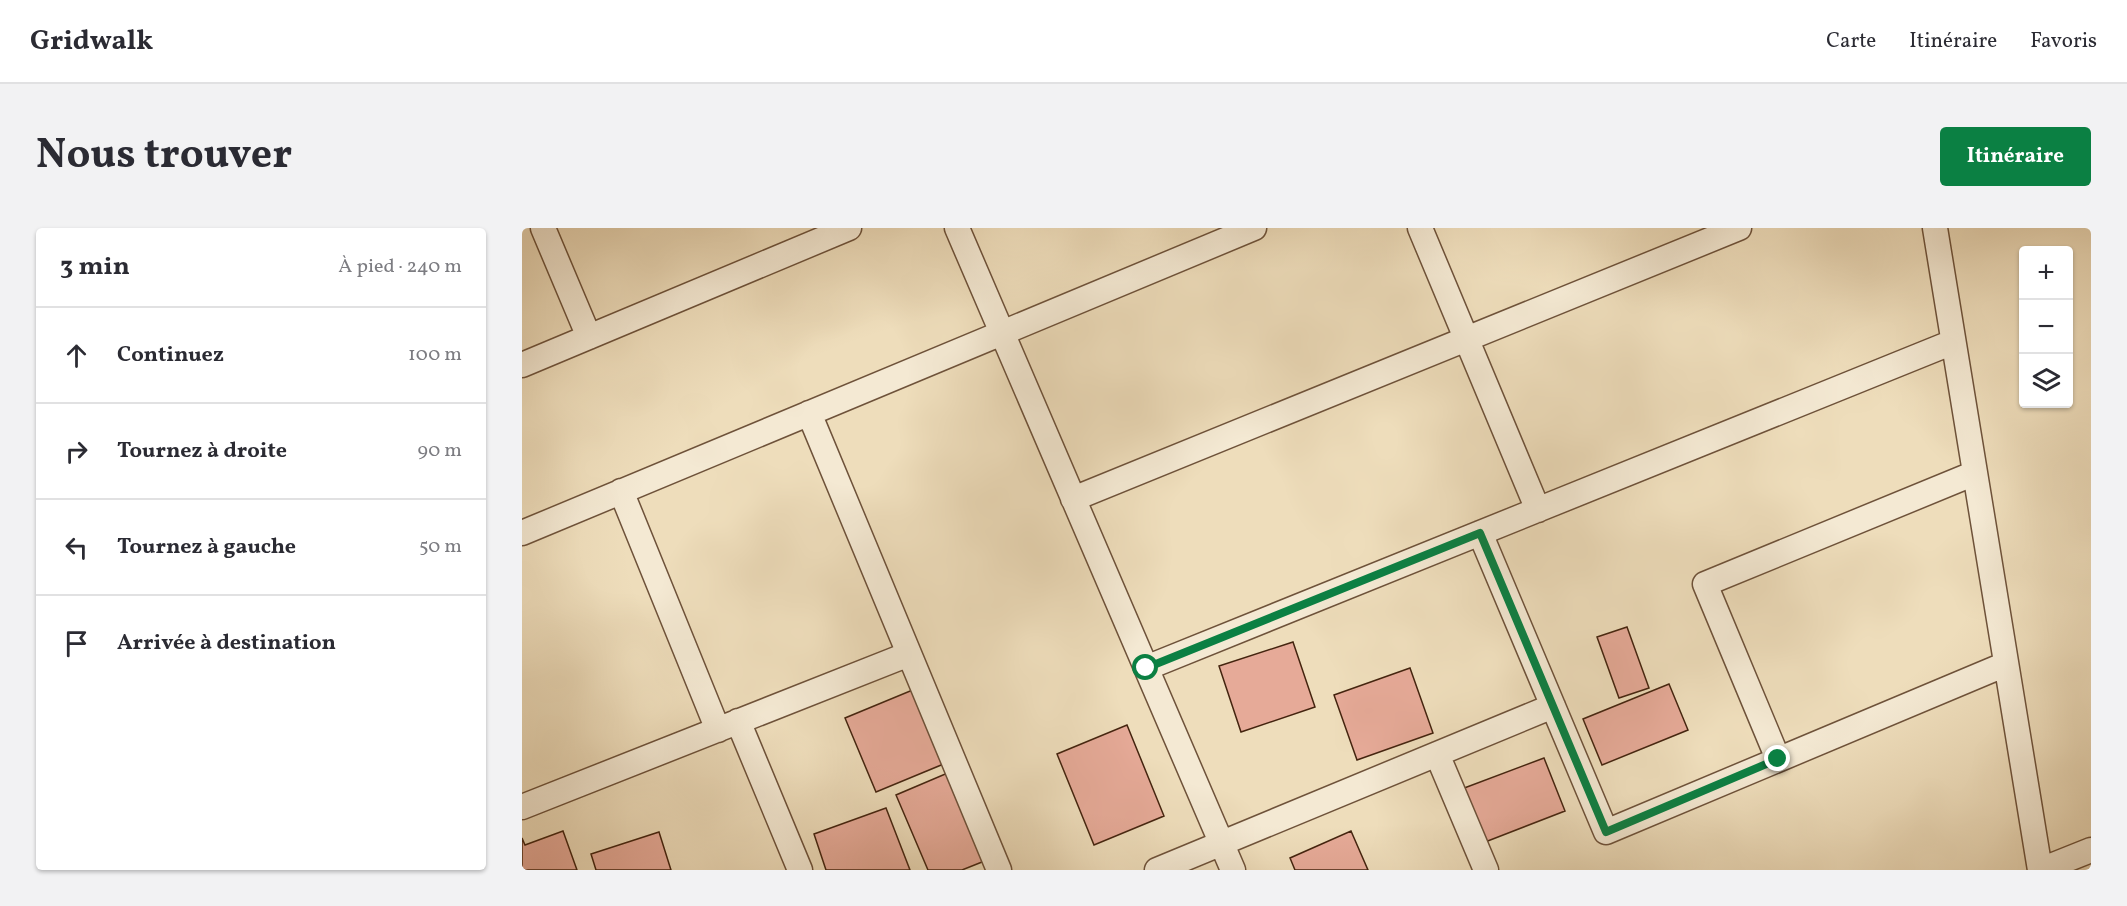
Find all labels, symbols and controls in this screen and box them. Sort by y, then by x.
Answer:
text: Gridwalk [30,22,153,61]
text: Carte [1826,27,1876,56]
text: Itinéraire [1909,27,1997,56]
text: Favoris [2030,27,2097,56]
text: Nous trouver [36,127,292,186]
button: Itinéraire [1940,127,2091,186]
map controls [2019,246,2073,408]
button: + [2019,246,2073,300]
text: 3 min [60,249,130,285]
text: À pied · 240 m [338,253,462,281]
button: − [2019,300,2073,354]
icon: ahead [60,339,93,372]
text: Continuez [117,340,224,371]
text: 100 m [408,341,462,369]
button: layers [2019,354,2073,408]
icon: right [60,435,93,468]
text: Tournez à droite [117,436,287,467]
text: 90 m [418,437,462,465]
icon: left [60,531,93,564]
text: Tournez à gauche [117,532,296,563]
text: 50 m [419,533,462,561]
icon: arrive [60,627,93,660]
text: Arrivée à destination [117,628,336,659]
route start [1132,654,1158,680]
route end [1764,745,1790,771]

